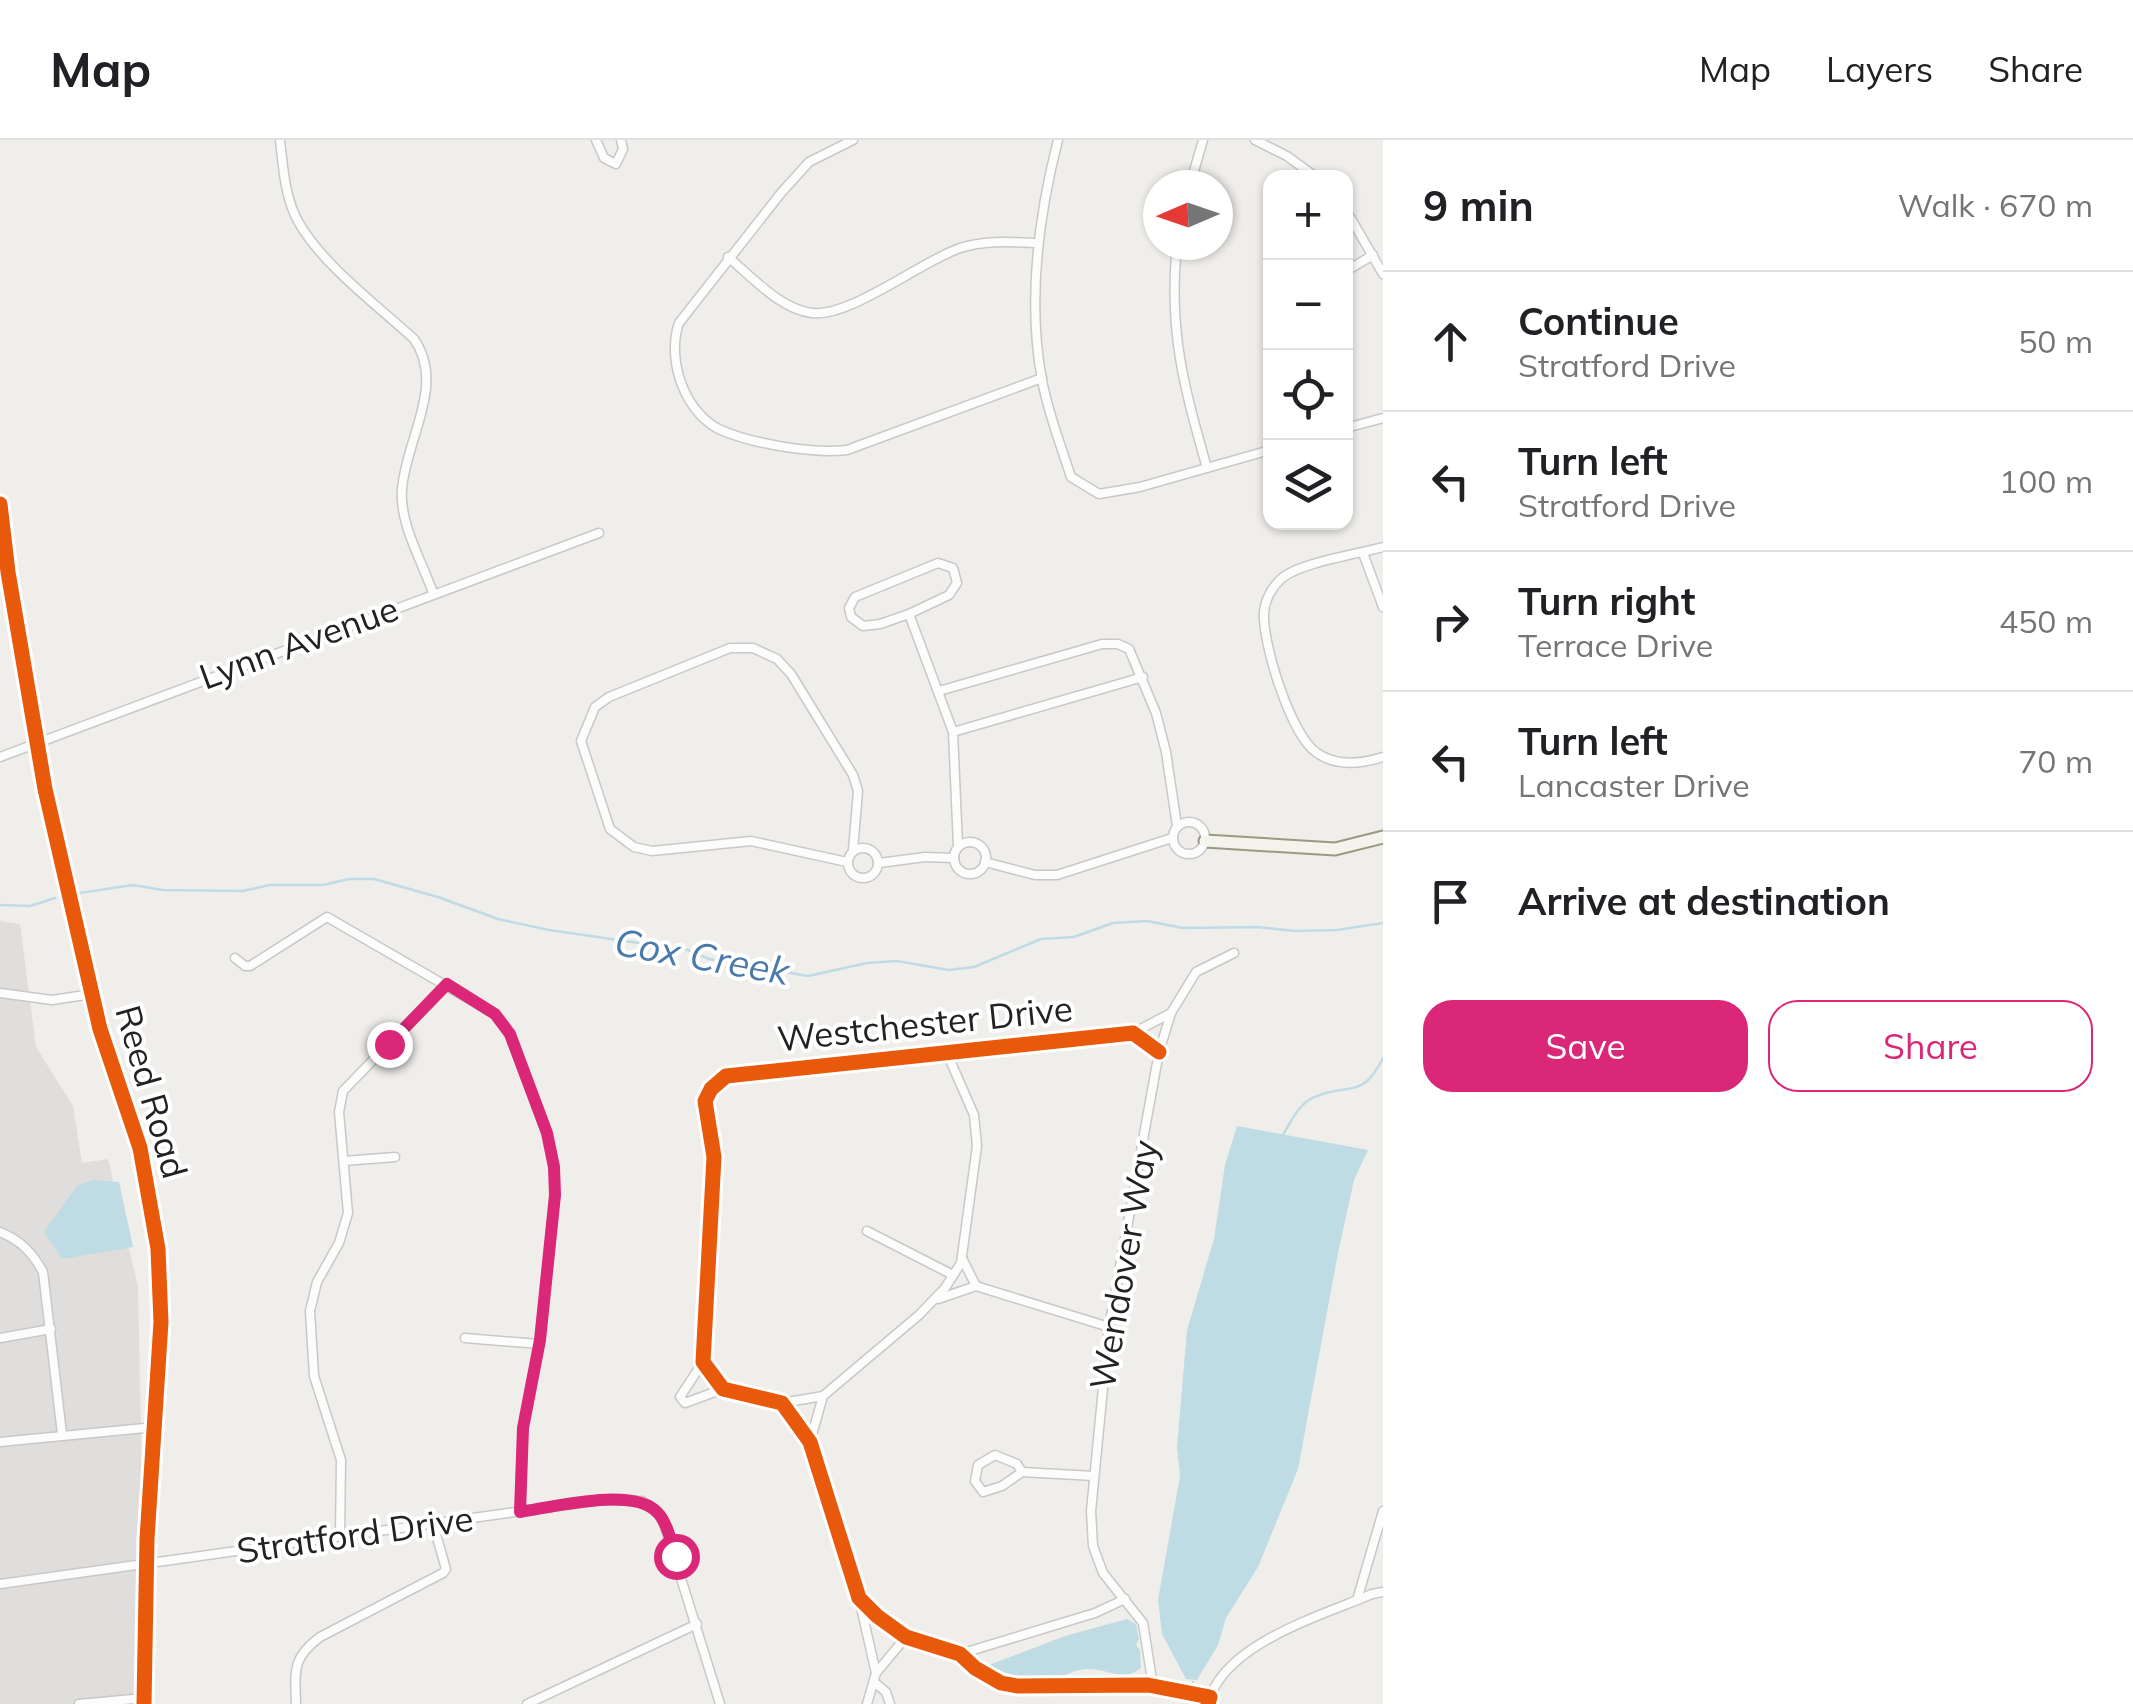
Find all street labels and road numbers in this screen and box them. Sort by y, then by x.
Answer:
street label: Lynn Avenue [193,586,404,698]
street label: Westchester Drive [775,986,1075,1060]
street label: Reed Road [106,1000,198,1183]
street label: Wendover Way [1079,1136,1167,1393]
street label: Stratford Drive [234,1496,476,1572]

